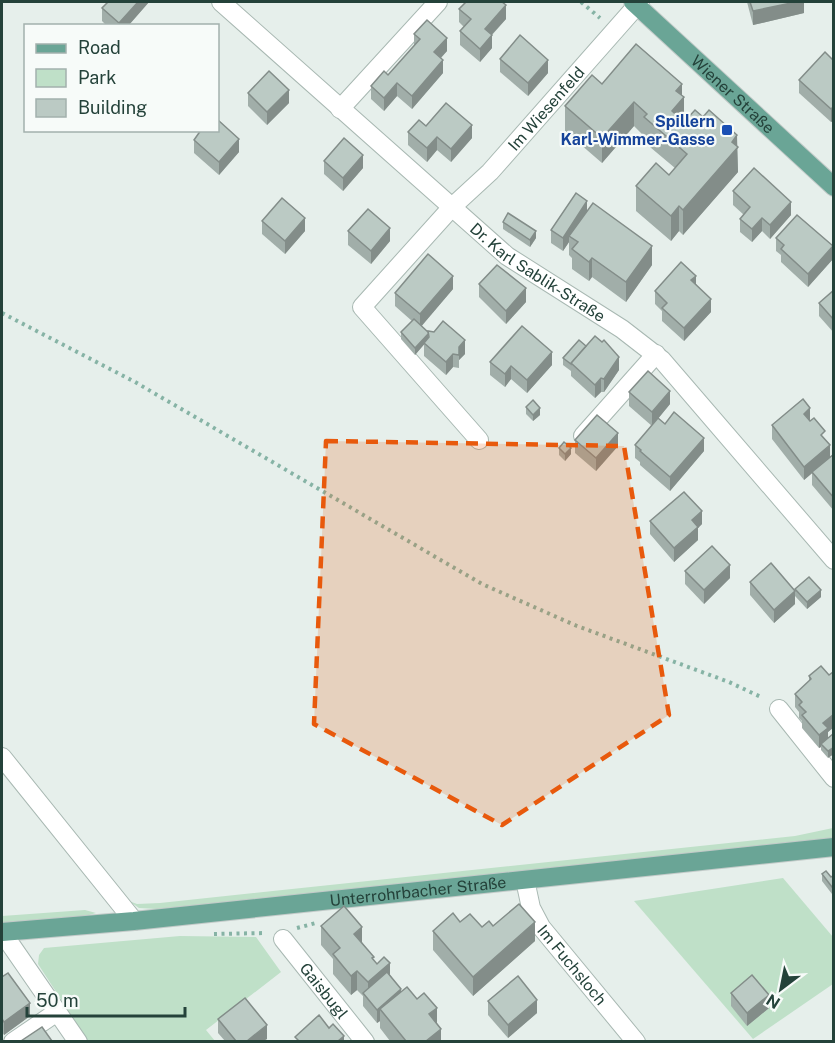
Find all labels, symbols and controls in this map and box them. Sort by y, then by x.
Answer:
legend [24,24,219,132]
text: Road [78,37,121,58]
street label: Wiener Straße [687,51,778,138]
street label: Im Wiesenfeld [504,63,588,155]
text: Park [78,67,116,88]
text: Building [78,97,147,118]
place label: Spillern Karl-Wimmer-Gasse [561,112,715,149]
marker: Spillern Karl-Wimmer-Gasse [720,123,734,137]
street label: Dr. Karl Sablik-Straße [466,219,609,326]
street label: Unterrohrbacher Straße [329,873,507,910]
street label: Im Fuchsloch [533,921,610,1009]
street label: Gaisbugl [296,959,352,1023]
north arrow [751,959,811,1019]
scale bar [27,980,184,1018]
text: 50 m [36,990,79,1011]
text: N [763,990,784,1013]

